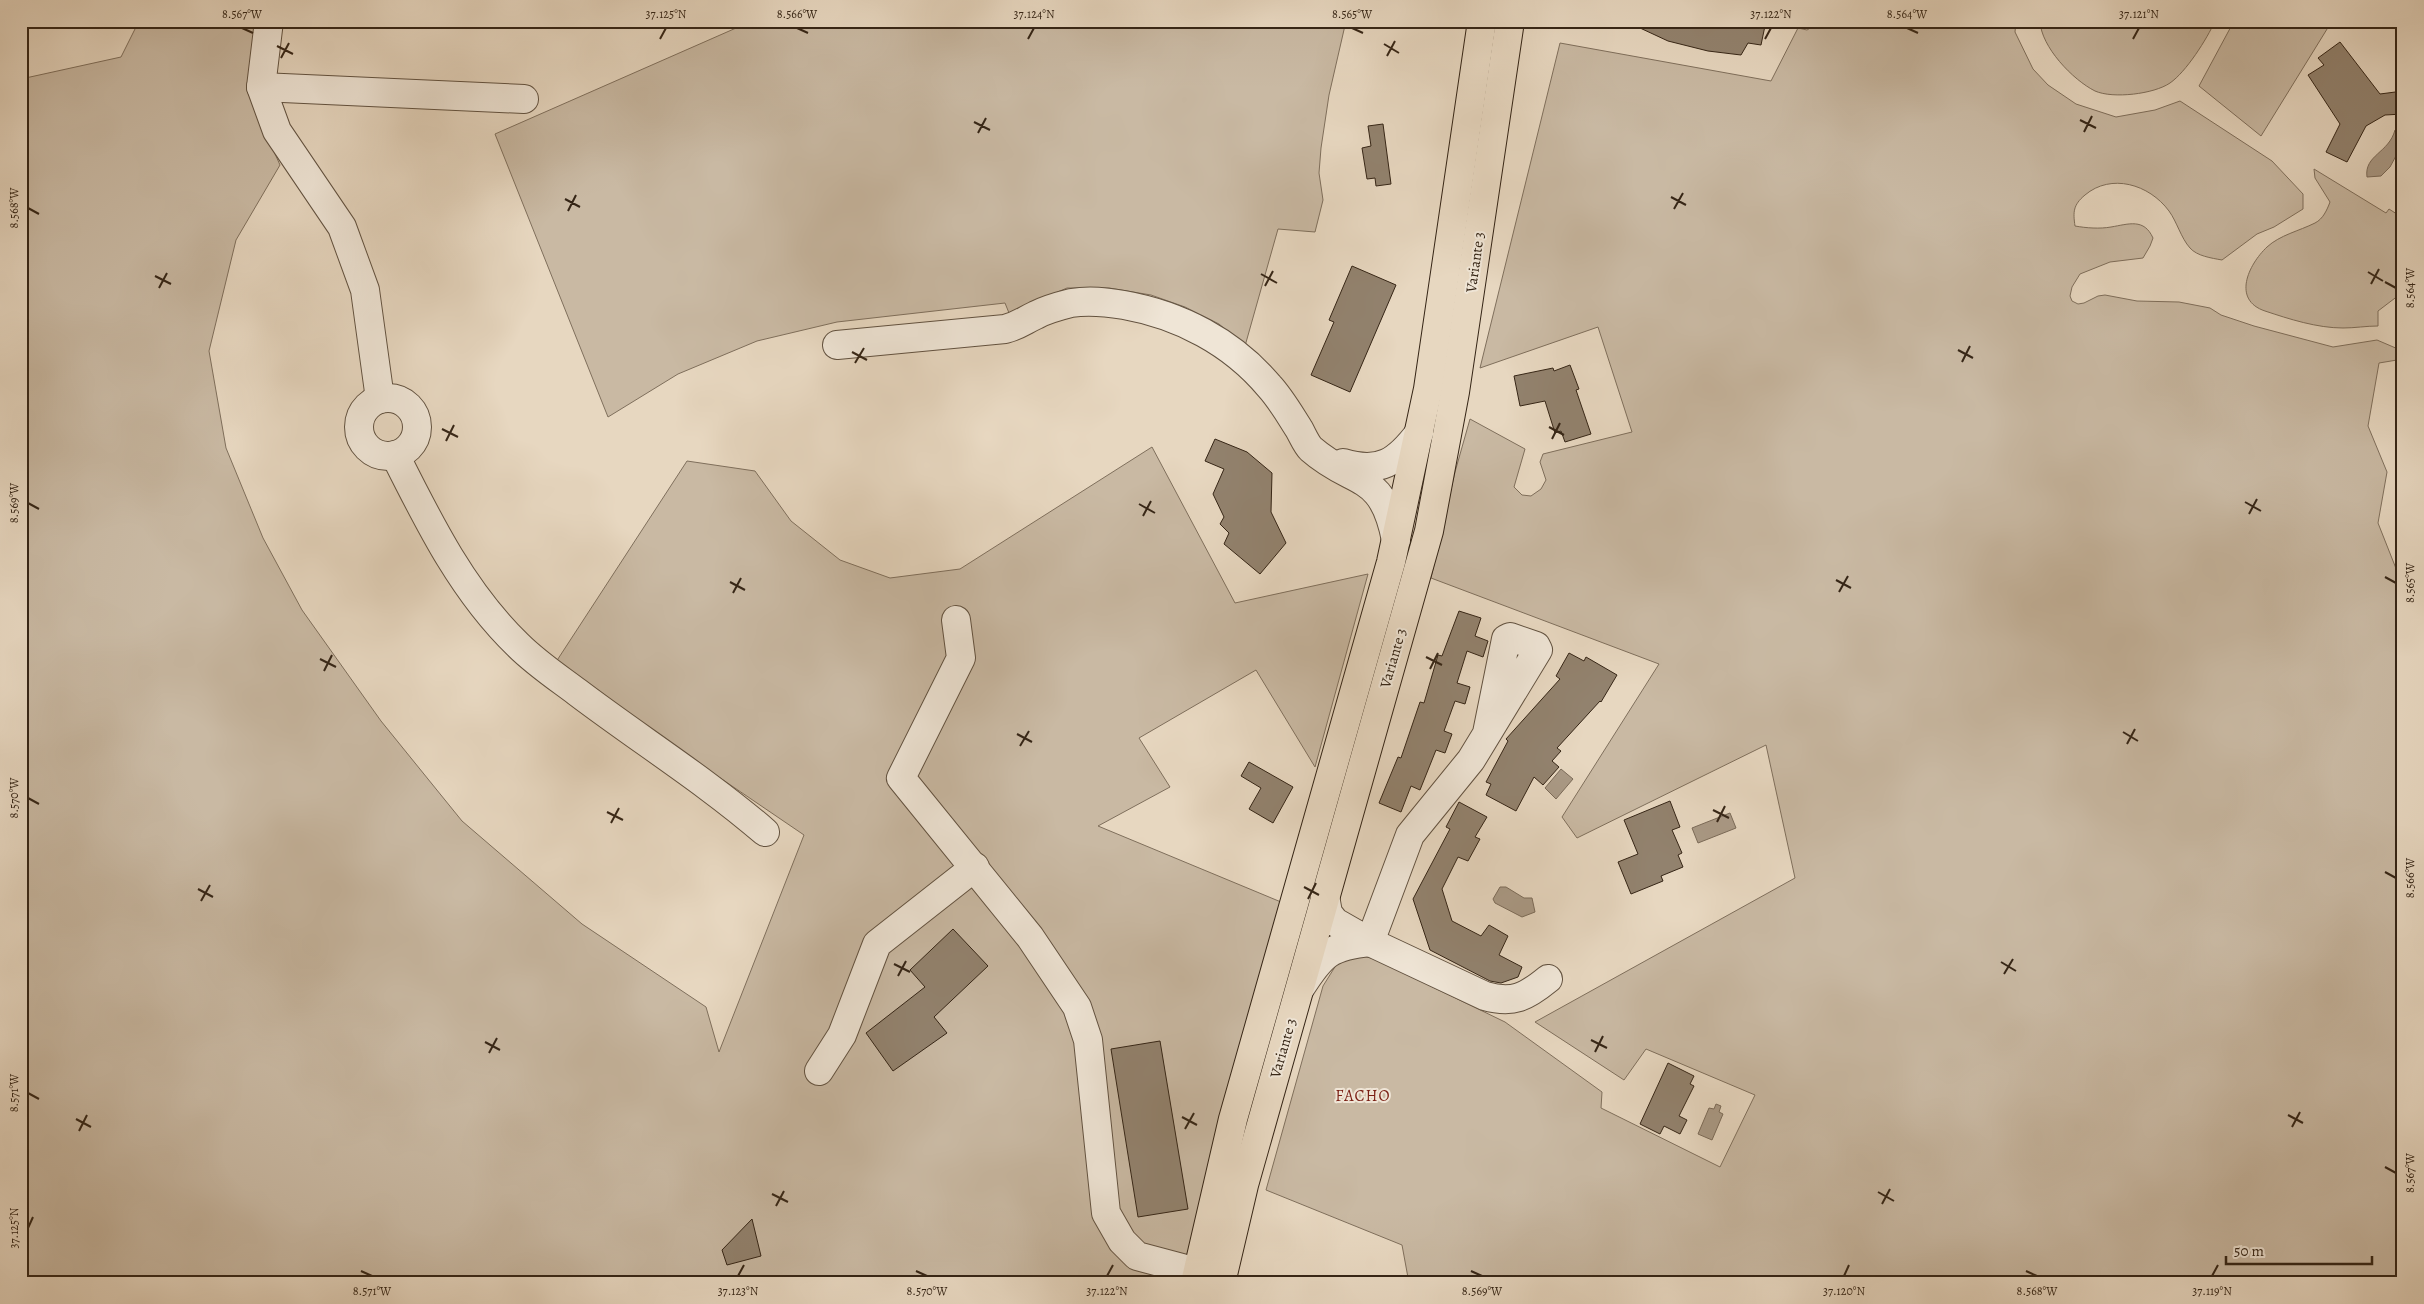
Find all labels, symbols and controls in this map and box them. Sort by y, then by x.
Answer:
text: 8.567°W [222,6,263,22]
text: 37.125°N [646,6,687,22]
text: 8.566°W [777,6,818,22]
text: 37.124°N [1013,6,1055,22]
text: 8.565°W [1332,6,1373,22]
text: 37.122°N [1750,6,1792,22]
text: 8.564°W [1887,6,1928,22]
text: 37.121°N [2119,6,2159,22]
text: 8.568°W [6,187,22,228]
street label: Variante 3 [1461,230,1489,295]
text: 8.564°W [2402,267,2418,308]
text: 8.569°W [6,482,22,523]
text: 8.565°W [2402,562,2418,603]
street label: Variante 3 [1375,626,1411,691]
text: 8.570°W [6,777,22,818]
text: 8.566°W [2402,857,2418,898]
street label: Variante 3 [1265,1016,1301,1081]
text: 8.571°W [6,1073,22,1112]
district label: FACHO [1335,1085,1391,1107]
text: 8.567°W [2402,1152,2418,1193]
text: 37.125°N [6,1207,22,1248]
scale bar [2226,1234,2373,1266]
text: 50 m [2234,1241,2264,1261]
text: 8.571°W [353,1283,392,1299]
text: 37.123°N [718,1283,759,1299]
text: 8.570°W [907,1283,948,1299]
text: 37.122°N [1086,1283,1128,1299]
text: 8.569°W [1462,1283,1503,1299]
text: 37.120°N [1823,1283,1865,1299]
text: 8.568°W [2017,1283,2058,1299]
text: 37.119°N [2192,1283,2232,1299]

